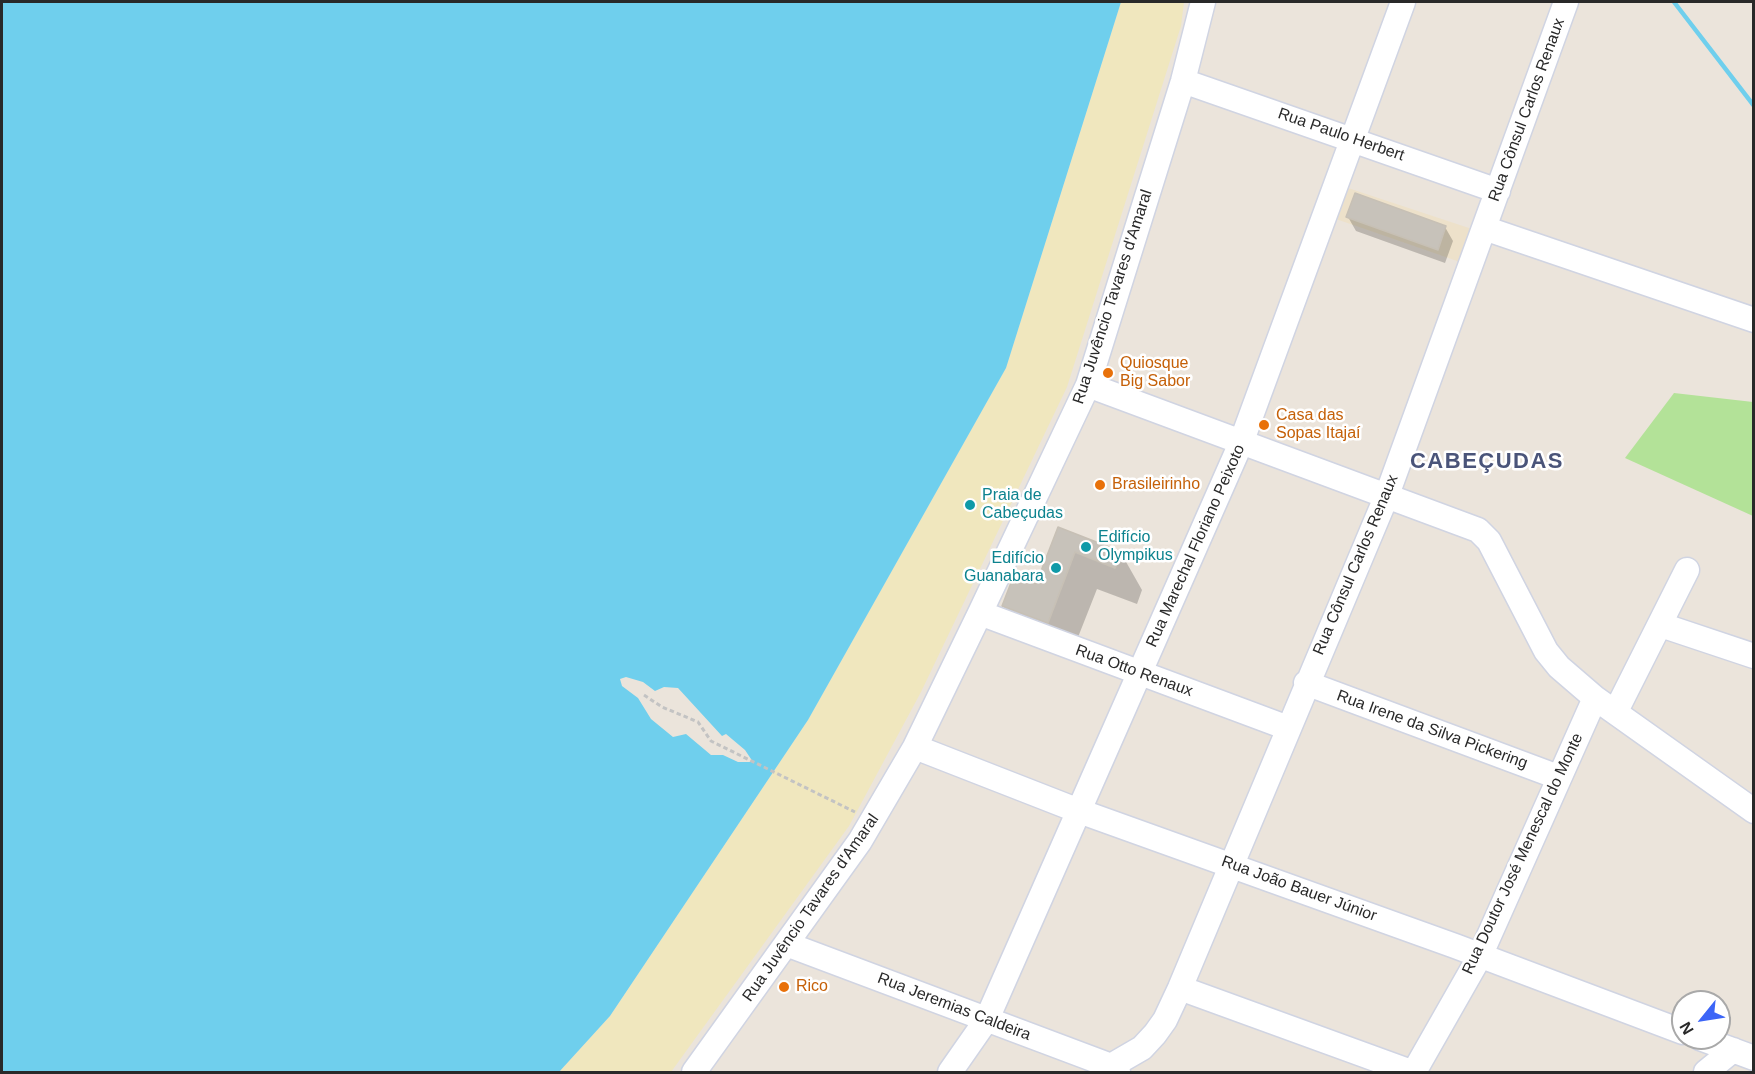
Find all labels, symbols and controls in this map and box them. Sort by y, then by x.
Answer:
street label: Rua Cônsul Carlos Renaux [1485,16,1569,204]
street label: Rua Paulo Herbert [1275,104,1407,166]
street label: Rua Juvêncio Tavares d'Amaral [1069,187,1157,407]
place label: Quiosque Big Sabor [1120,354,1190,392]
marker: Quiosque Big Sabor [1101,366,1115,380]
place label: Casa das Sopas Itajaí [1276,406,1360,444]
marker: Casa das Sopas Itajaí [1257,418,1271,432]
street label: Rua Marechal Floriano Peixoto [1143,442,1249,650]
district label: CABEÇUDAS [1410,449,1564,475]
street label: Rua Cônsul Carlos Renaux [1309,472,1403,658]
place label: Brasileirinho [1112,475,1200,495]
marker: Brasileirinho [1093,478,1107,492]
place label: Praia de Cabeçudas [982,486,1063,524]
marker: Praia de Cabeçudas [963,498,977,512]
place label: Edifício Olympikus [1098,528,1173,566]
marker: Edifício Olympikus [1079,540,1093,554]
place label: Edifício Guanabara [964,549,1044,587]
marker: Edifício Guanabara [1049,561,1063,575]
street label: Rua Otto Renaux [1073,641,1195,701]
street label: Rua Irene da Silva Pickering [1334,686,1530,774]
street label: Rua Doutor José Menescal do Monte [1458,730,1588,978]
street label: Rua Juvêncio Tavares d'Amaral [739,811,883,1005]
street label: Rua João Bauer Júnior [1219,852,1379,926]
street label: Rua Jeremias Caldeira [875,969,1033,1045]
place label: Rico [796,977,828,997]
marker: Rico [777,980,791,994]
north arrow [1671,990,1731,1050]
text: N [1676,1019,1697,1038]

